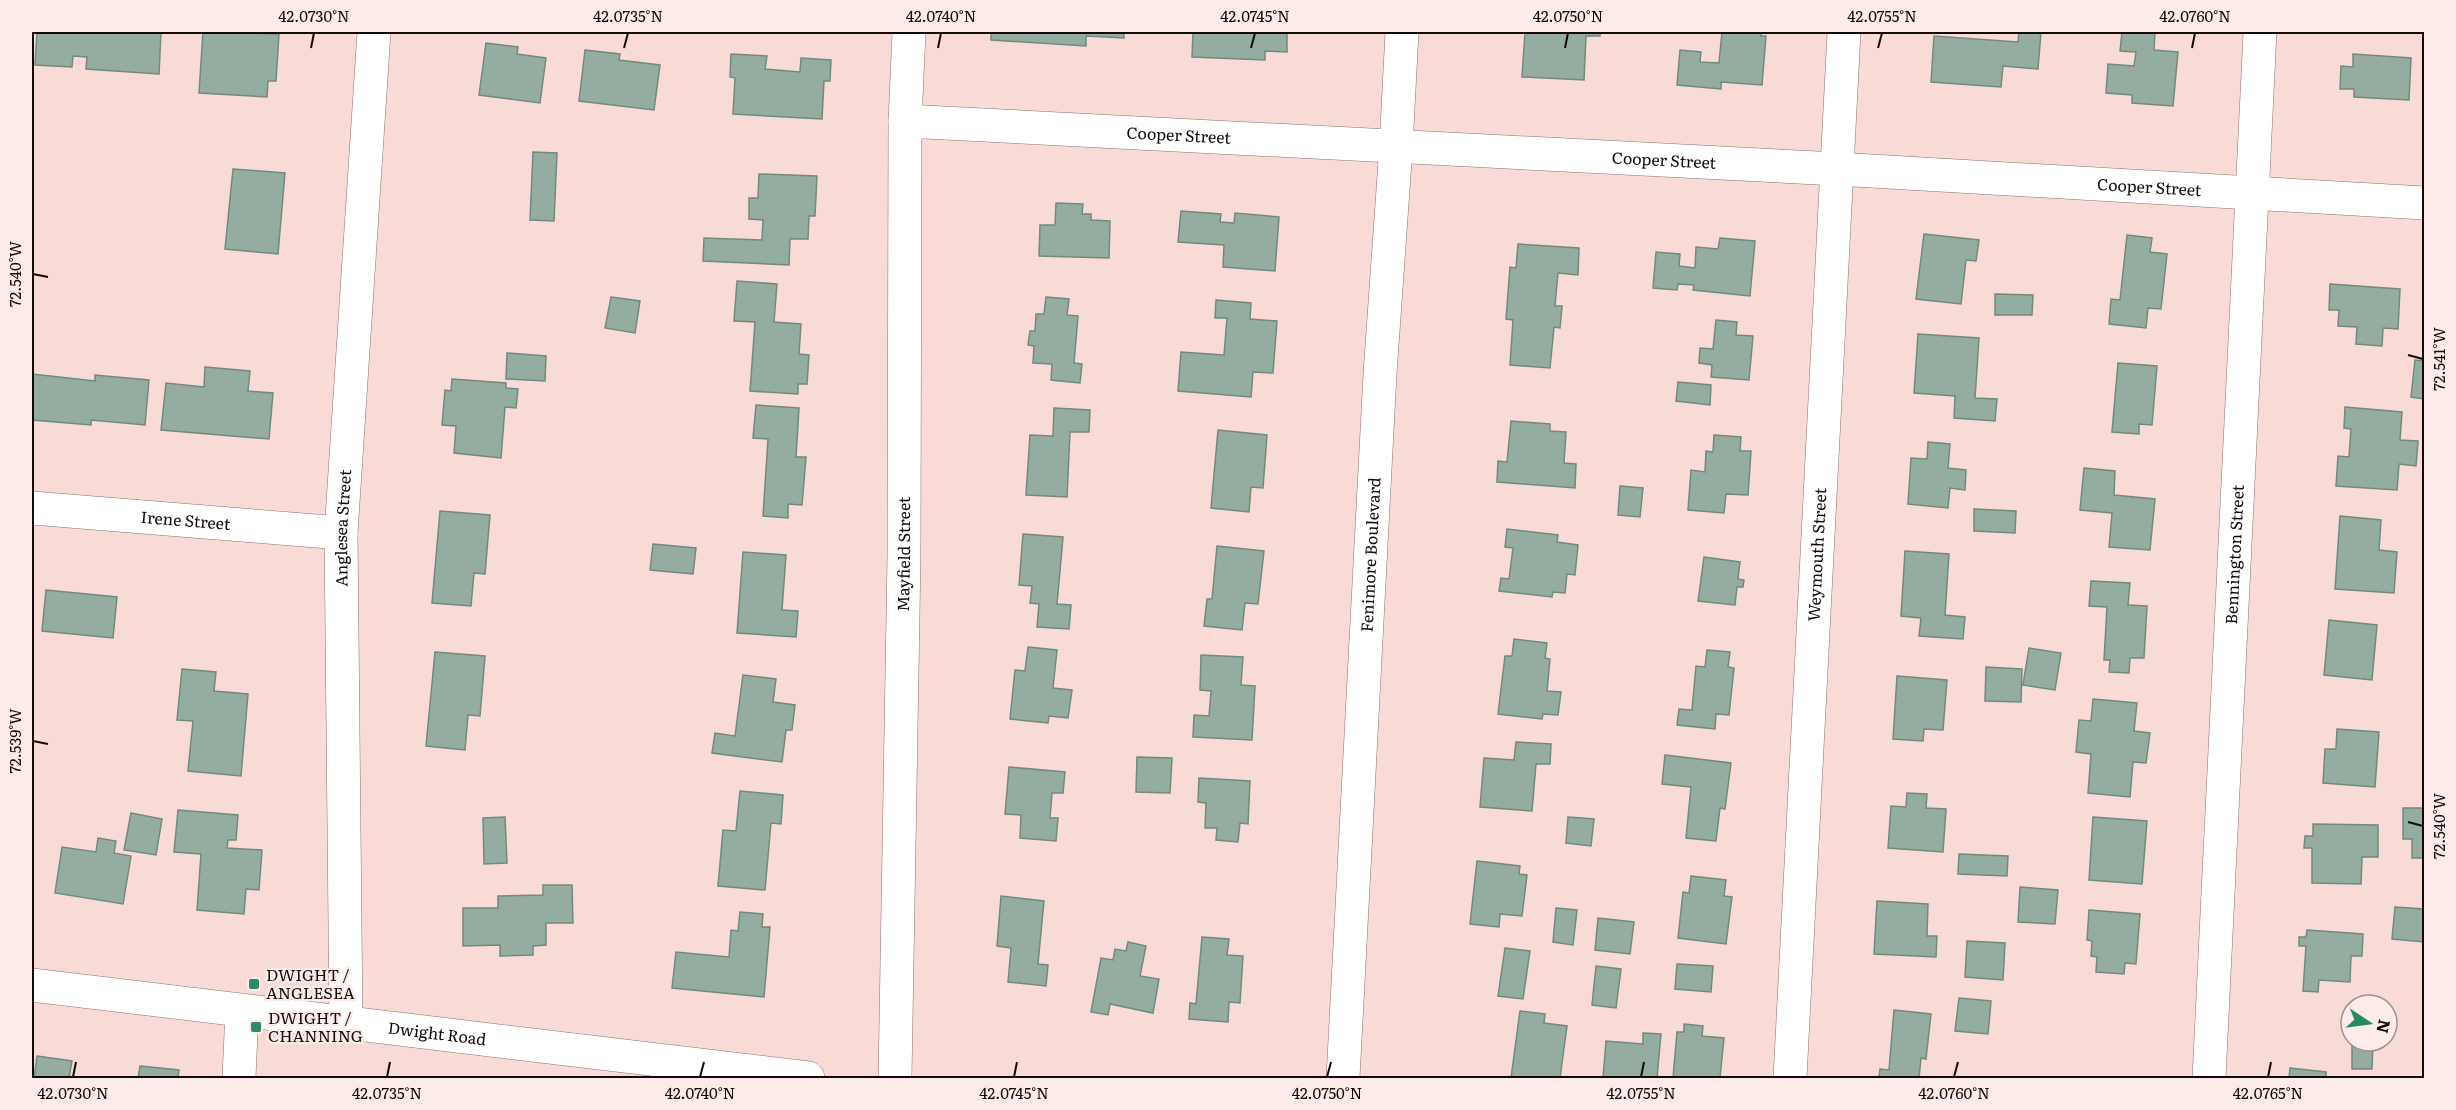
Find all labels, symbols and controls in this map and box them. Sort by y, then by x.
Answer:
text: 42.0730°N [278,4,350,27]
text: 42.0735°N [593,4,663,27]
text: 42.0740°N [906,4,976,27]
text: 42.0745°N [1220,4,1290,27]
text: 42.0750°N [1533,4,1603,27]
text: 42.0755°N [1847,4,1917,27]
text: 42.0760°N [2159,4,2231,27]
street label: Cooper Street [1126,119,1232,149]
street label: Cooper Street [1611,144,1717,174]
street label: Cooper Street [2096,171,2203,201]
text: 72.540°W [3,240,26,307]
text: 72.541°W [2427,327,2450,391]
street label: Anglesea Street [328,468,356,587]
street label: Fenimore Boulevard [1353,476,1386,633]
street label: Bennington Street [2218,484,2249,625]
street label: Weymouth Street [1801,487,1831,622]
street label: Mayfield Street [890,496,915,612]
street label: Irene Street [140,504,232,535]
text: 72.539°W [3,708,26,774]
text: 72.540°W [2427,792,2450,859]
place label: DWIGHT / ANGLESEA [266,962,355,1004]
marker: DWIGHT / ANGLESEA [247,977,261,991]
north arrow [2339,993,2399,1053]
place label: DWIGHT / CHANNING [268,1005,363,1047]
street label: Dwight Road [387,1015,488,1050]
text: N [2371,1017,2398,1036]
marker: DWIGHT / CHANNING [249,1020,263,1034]
text: 42.0730°N [37,1081,109,1104]
text: 42.0735°N [352,1081,422,1104]
text: 42.0740°N [665,1081,735,1104]
text: 42.0745°N [979,1081,1049,1104]
text: 42.0750°N [1292,1081,1362,1104]
text: 42.0755°N [1606,1081,1676,1104]
text: 42.0760°N [1918,1081,1990,1104]
text: 42.0765°N [2233,1081,2303,1104]

